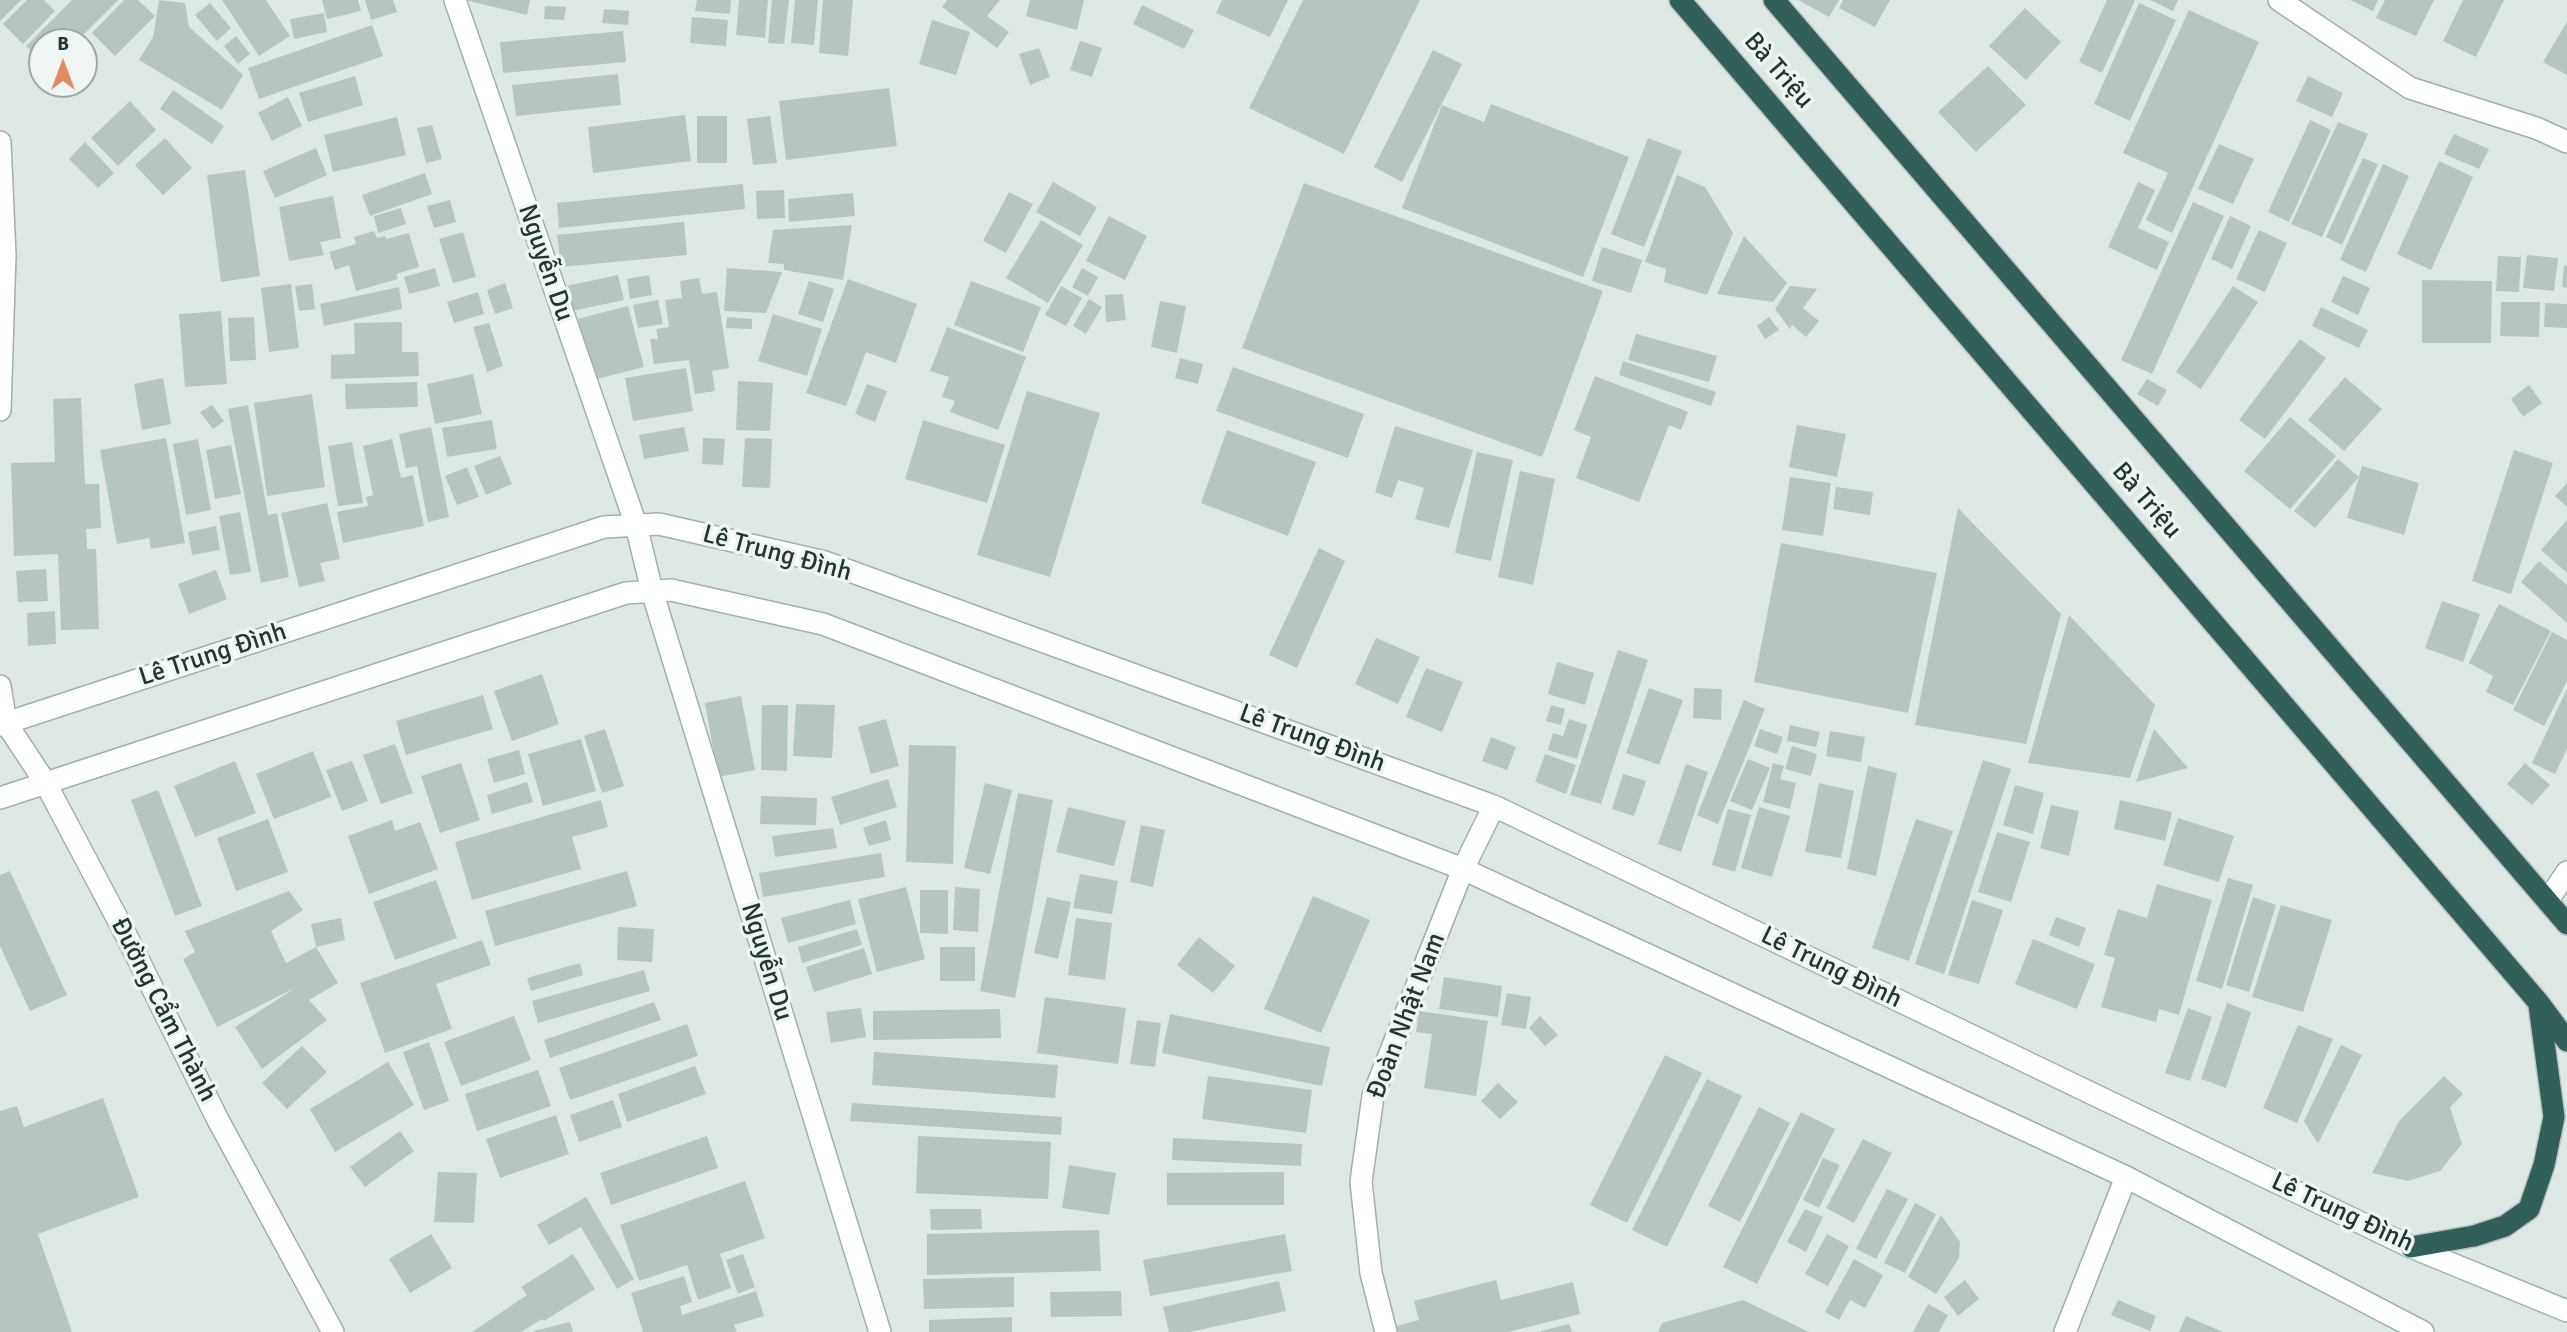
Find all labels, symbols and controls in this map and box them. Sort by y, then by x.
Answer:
street label: Bà Triệu [1737,27,1819,115]
north arrow [28,28,98,98]
text: B [57,32,69,56]
street label: Nguyễn Du [510,201,580,325]
street label: Bà Triệu [2105,457,2187,545]
street label: Lê Trung Đình [699,519,855,589]
street label: Lê Trung Đình [135,616,291,694]
street label: Lê Trung Đình [1235,698,1389,780]
street label: Nguyễn Du [733,899,799,1025]
street label: Đường Cẩm Thành [103,913,223,1107]
street label: Lê Trung Đình [1755,920,1907,1016]
street label: Đoàn Nhật Nam [1361,929,1453,1103]
street label: Lê Trung Đình [2266,1166,2418,1260]

